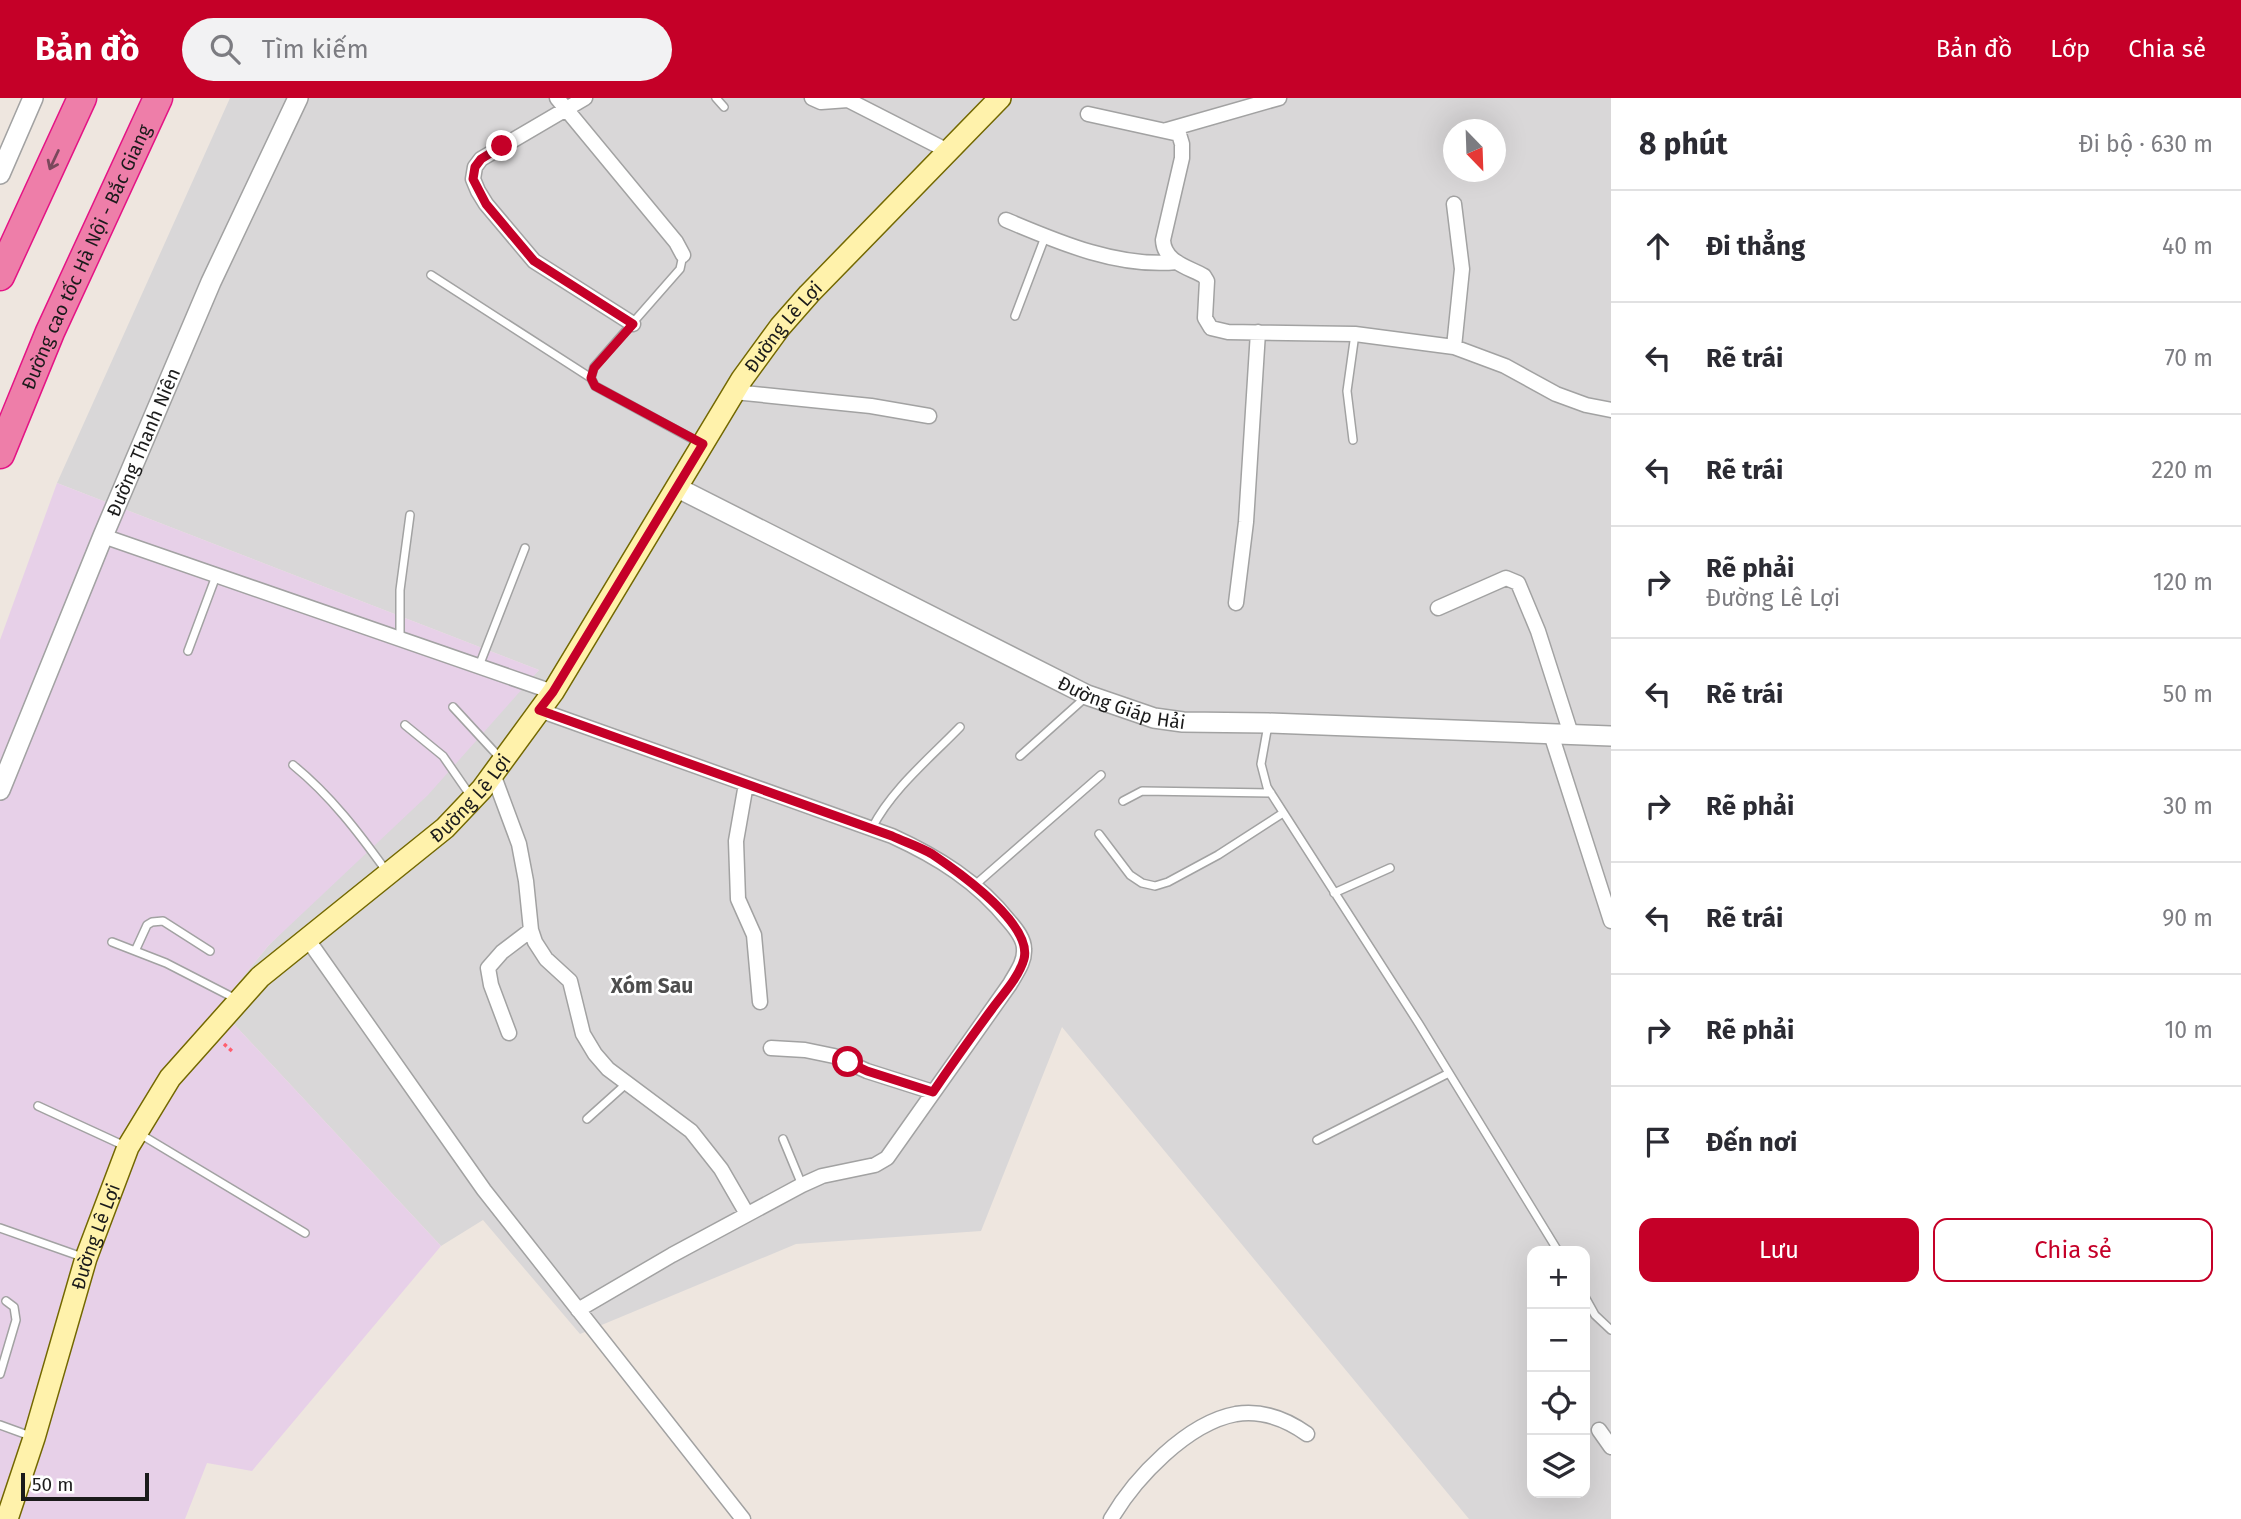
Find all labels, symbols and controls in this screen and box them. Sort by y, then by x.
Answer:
search box [182,18,672,81]
text: Bản đồ [35,29,140,69]
icon: search [206,30,244,68]
text: Tìm kiếm [262,34,369,65]
text: Bản đồ [1936,35,2012,63]
text: Lớp [2050,35,2090,63]
text: Chia sẻ [2128,35,2206,63]
north arrow [1443,119,1506,182]
street label: Đường cao tốc Hà Nội - Bắc Giang [16,121,156,393]
text: 8 phút [1639,126,1728,162]
route end [486,130,517,161]
text: Đi bộ · 630 m [2078,130,2213,158]
one-way arrow [47,149,60,170]
icon: ahead [1639,227,1677,265]
text: Đi thẳng [1706,231,1805,262]
text: 40 m [2162,232,2213,260]
street label: Đường Lê Lợi [739,276,827,377]
icon: left [1639,339,1677,377]
text: Rẽ trái [1706,343,1783,374]
text: 70 m [2164,344,2213,372]
street label: Đường Thanh Niên [101,364,185,520]
icon: left [1639,451,1677,489]
text: Rẽ trái [1706,455,1783,486]
text: 220 m [2152,456,2213,484]
text: Rẽ phải [1706,553,1794,584]
icon: right [1639,563,1677,601]
text: 120 m [2153,568,2213,596]
text: Đường Lê Lợi [1706,584,1840,612]
street label: Đường Giáp Hải [1054,671,1187,734]
icon: left [1639,675,1677,713]
text: Rẽ trái [1706,679,1783,710]
text: 50 m [2163,680,2213,708]
street label: Đường Lê Lợi [425,749,515,847]
icon: right [1639,787,1677,825]
text: Rẽ phải [1706,791,1794,822]
text: 30 m [2163,792,2213,820]
icon: left [1639,899,1677,937]
text: Rẽ trái [1706,903,1783,934]
text: 90 m [2162,904,2213,932]
district label: Xóm Sau [610,973,693,999]
icon: right [1639,1011,1677,1049]
text: Rẽ phải [1706,1015,1794,1046]
text: 10 m [2164,1016,2213,1044]
route start [832,1046,863,1077]
icon: arrive [1639,1123,1677,1161]
text: Đến nơi [1706,1127,1797,1158]
street label: Đường Lê Lợi [66,1180,125,1292]
button: Lưu [1639,1218,1919,1282]
button: Chia sẻ [1933,1218,2213,1282]
map controls [1527,1246,1590,1498]
button: + [1527,1246,1590,1309]
button: − [1527,1309,1590,1372]
button: locate [1527,1372,1590,1435]
button: layers [1527,1435,1590,1498]
scale bar [21,1470,149,1502]
text: 50 m [32,1473,73,1496]

